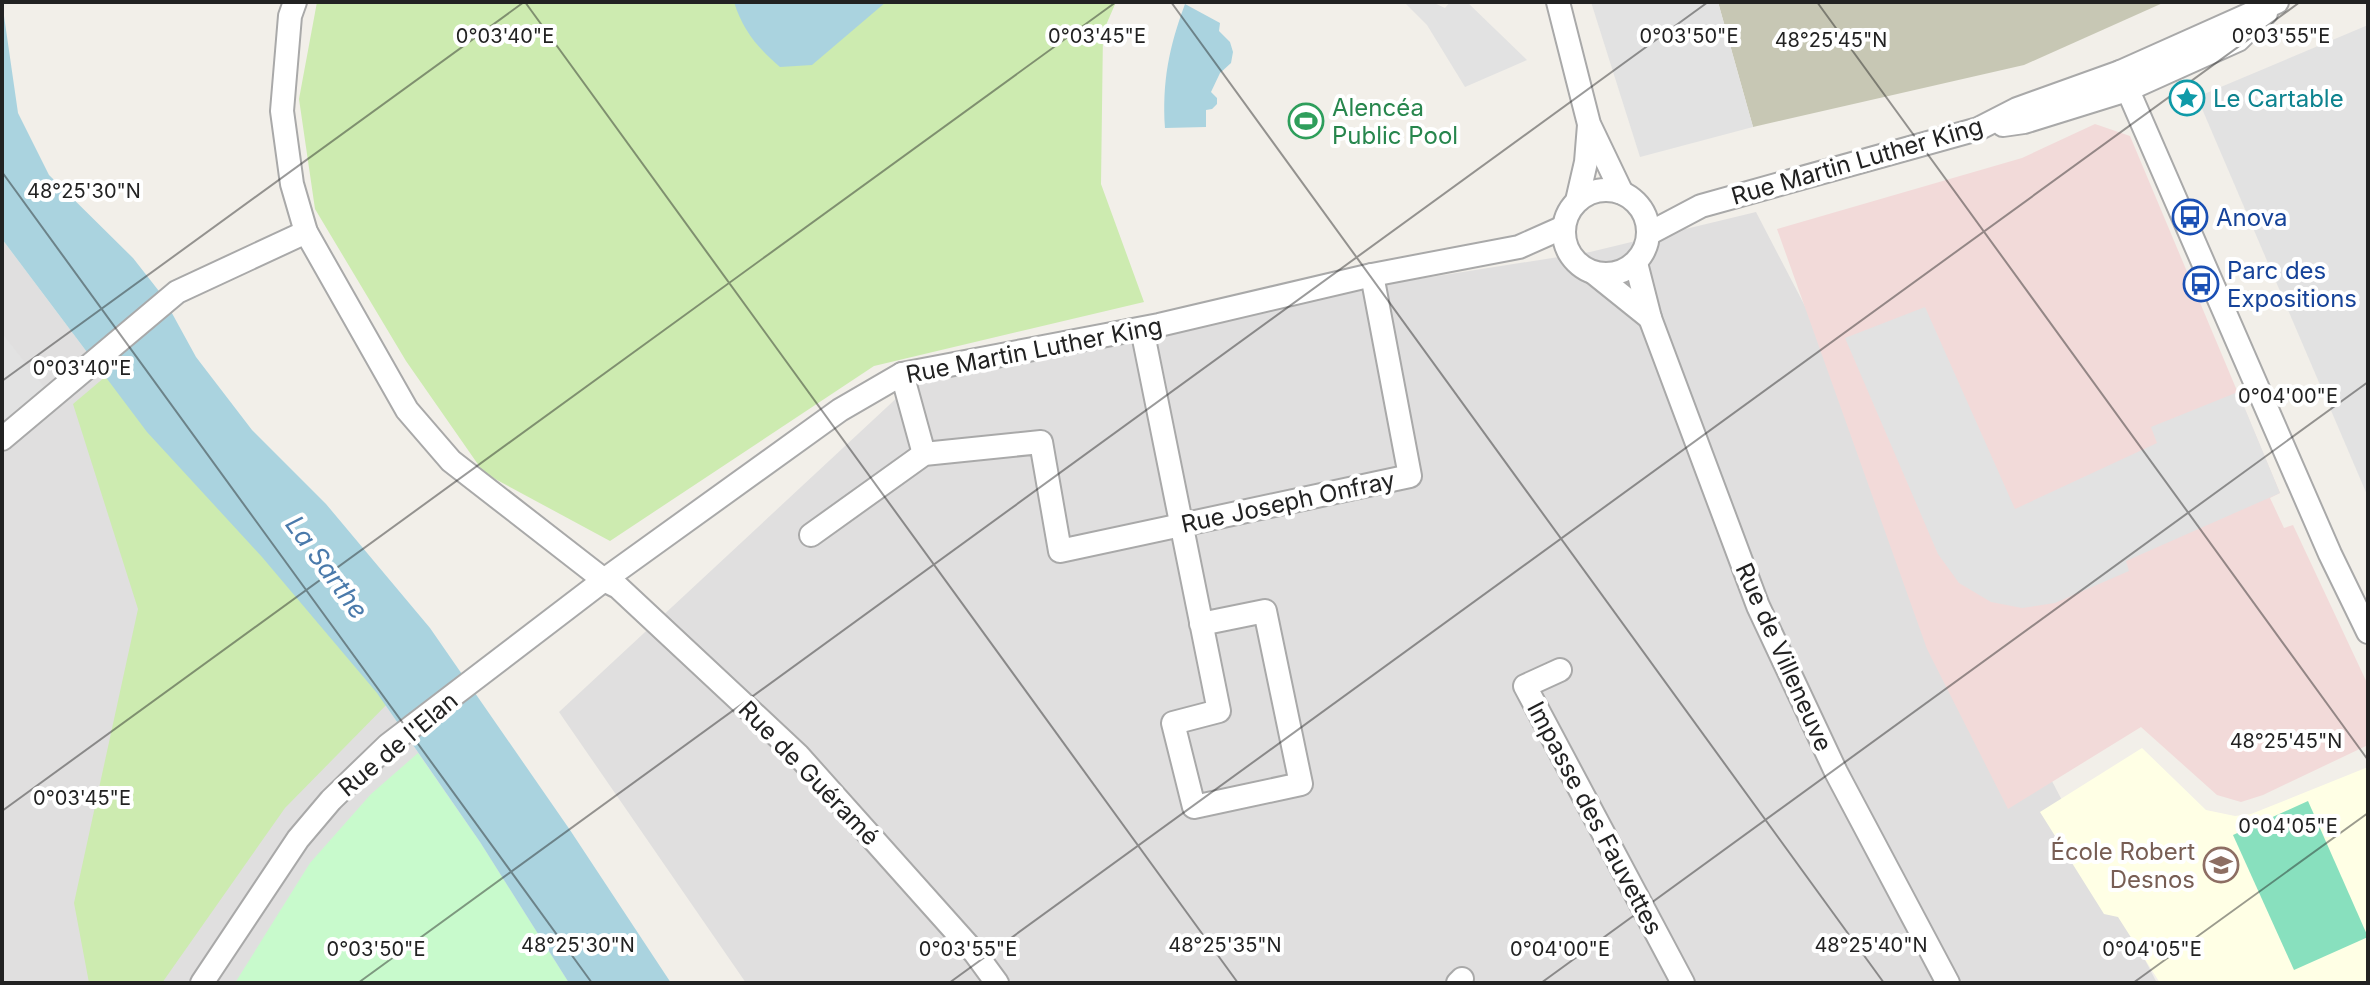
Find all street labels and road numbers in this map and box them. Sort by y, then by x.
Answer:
street label: Rue Martin Luther King [1728,111,1986,211]
street label: Rue Martin Luther King [903,311,1165,389]
street label: Rue Joseph Onfray [1178,465,1398,539]
street label: Rue de Villeneuve [1729,558,1839,756]
street label: Rue de l'Elan [332,686,464,802]
street label: Rue de Guéramé [733,695,885,851]
street label: Impasse des Fauvettes [1521,696,1669,940]

